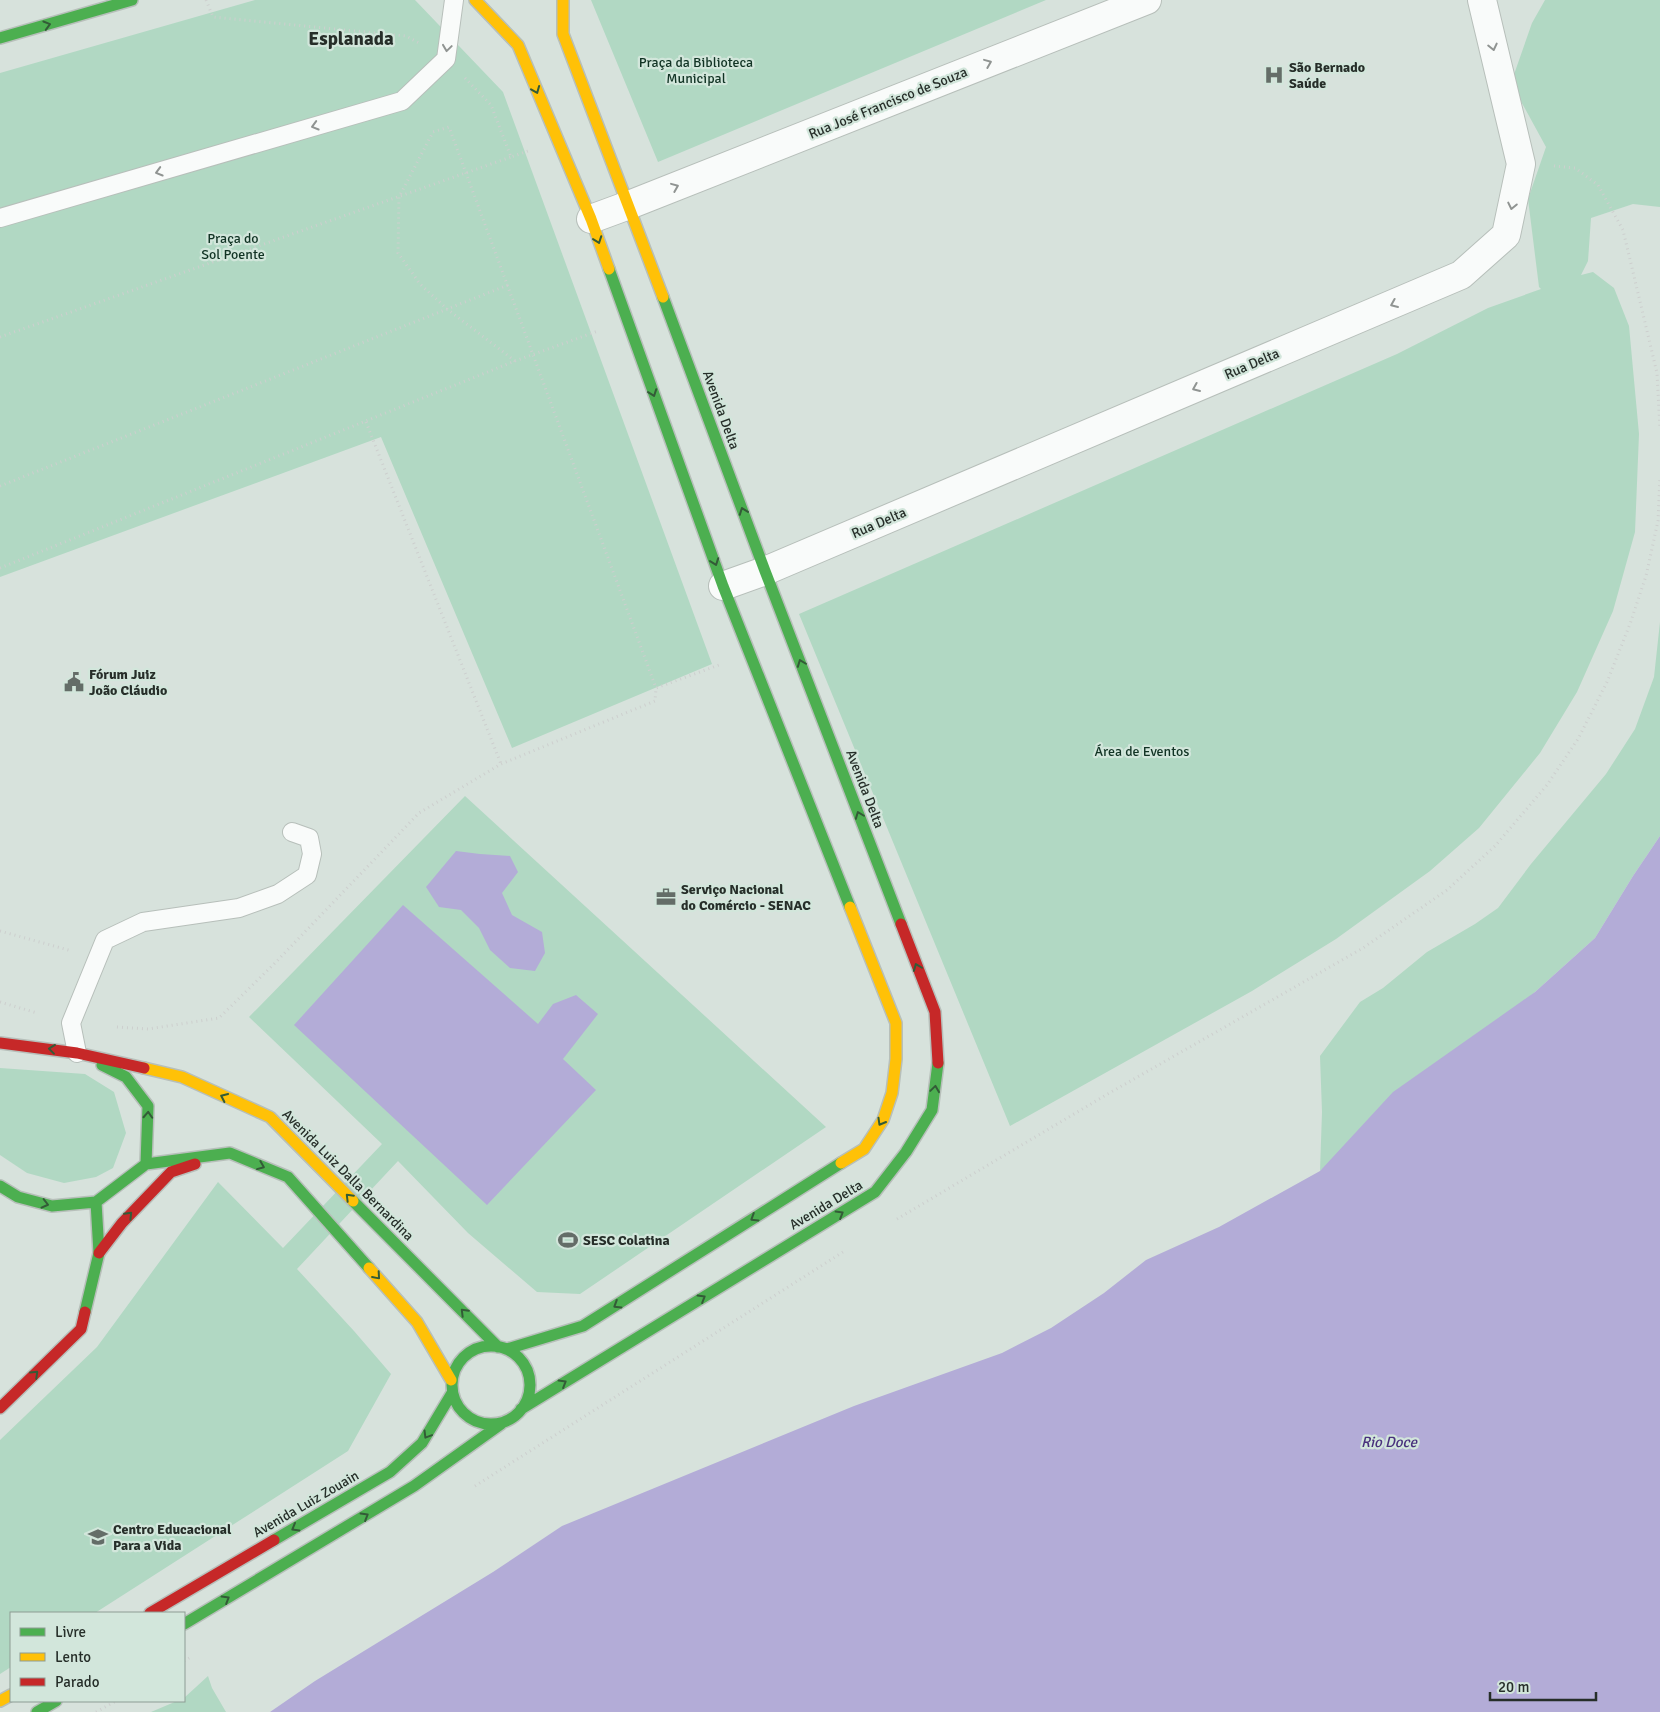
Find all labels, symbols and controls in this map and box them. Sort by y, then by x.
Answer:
one-way arrow [42,20,50,30]
district label: Esplanada [308,27,394,51]
one-way arrow [1487,43,1498,52]
one-way arrow [443,44,453,53]
park label: Praça da Biblioteca Municipal [639,54,753,87]
one-way arrow [983,59,992,69]
place label: São Bernado Saúde [1289,59,1365,92]
street label: Rua José Francisco de Souza [806,63,970,143]
hospital icon: São Bernado Saúde [1263,64,1285,86]
one-way arrow [530,85,541,94]
one-way arrow [311,121,319,131]
one-way arrow [155,166,163,176]
one-way arrow [670,183,678,193]
one-way arrow [1507,202,1518,210]
park label: Praça do Sol Poente [201,230,265,263]
one-way arrow [592,235,602,244]
one-way arrow [1390,297,1399,308]
street label: Rua Delta [1222,345,1282,383]
street label: Avenida Delta [699,368,743,452]
one-way arrow [1193,382,1201,392]
one-way arrow [647,388,657,397]
street label: Rua Delta [849,504,909,542]
one-way arrow [739,508,749,516]
one-way arrow [709,557,719,566]
one-way arrow [797,659,807,668]
place label: Fórum Juiz João Cláudio [89,666,167,699]
public building icon: Fórum Juiz João Cláudio [63,671,85,693]
park label: Área de Eventos [1095,743,1189,760]
street label: Avenida Delta [842,747,888,831]
one-way arrow [855,811,865,820]
place label: Serviço Nacional do Comércio - SENAC [681,881,811,914]
office icon: Serviço Nacional do Comércio - SENAC [655,886,677,908]
one-way arrow [913,963,923,972]
one-way arrow [47,1044,55,1055]
one-way arrow [929,1084,939,1093]
one-way arrow [220,1092,229,1103]
street label: Avenida Luiz Dalla Bernardina [279,1106,417,1244]
one-way arrow [143,1111,153,1118]
one-way arrow [878,1116,888,1125]
one-way arrow [256,1160,265,1170]
street label: Avenida Delta [786,1176,866,1234]
one-way arrow [346,1194,355,1203]
one-way arrow [40,1198,49,1209]
one-way arrow [835,1210,844,1220]
one-way arrow [124,1212,133,1221]
one-way arrow [750,1212,759,1222]
sports icon: SESC Colatina [557,1229,579,1251]
place label: SESC Colatina [583,1232,670,1249]
one-way arrow [371,1271,380,1280]
one-way arrow [696,1295,705,1305]
one-way arrow [613,1299,622,1308]
one-way arrow [460,1309,469,1318]
one-way arrow [29,1371,38,1380]
one-way arrow [558,1380,567,1390]
one-way arrow [423,1430,433,1439]
water label: Rio Doce [1361,1433,1419,1451]
street label: Avenida Luiz Zouain [250,1467,362,1541]
one-way arrow [360,1512,369,1522]
place label: Centro Educacional Para a Vida [113,1521,232,1554]
one-way arrow [292,1521,301,1531]
school or university icon: Centro Educacional Para a Vida [87,1526,109,1548]
one-way arrow [220,1595,229,1605]
legend [10,1612,185,1702]
text: Livre [55,1623,86,1641]
text: Lento [55,1648,91,1666]
scale bar [1490,1670,1596,1702]
text: Parado [55,1673,100,1691]
text: 20 m [1498,1678,1529,1696]

